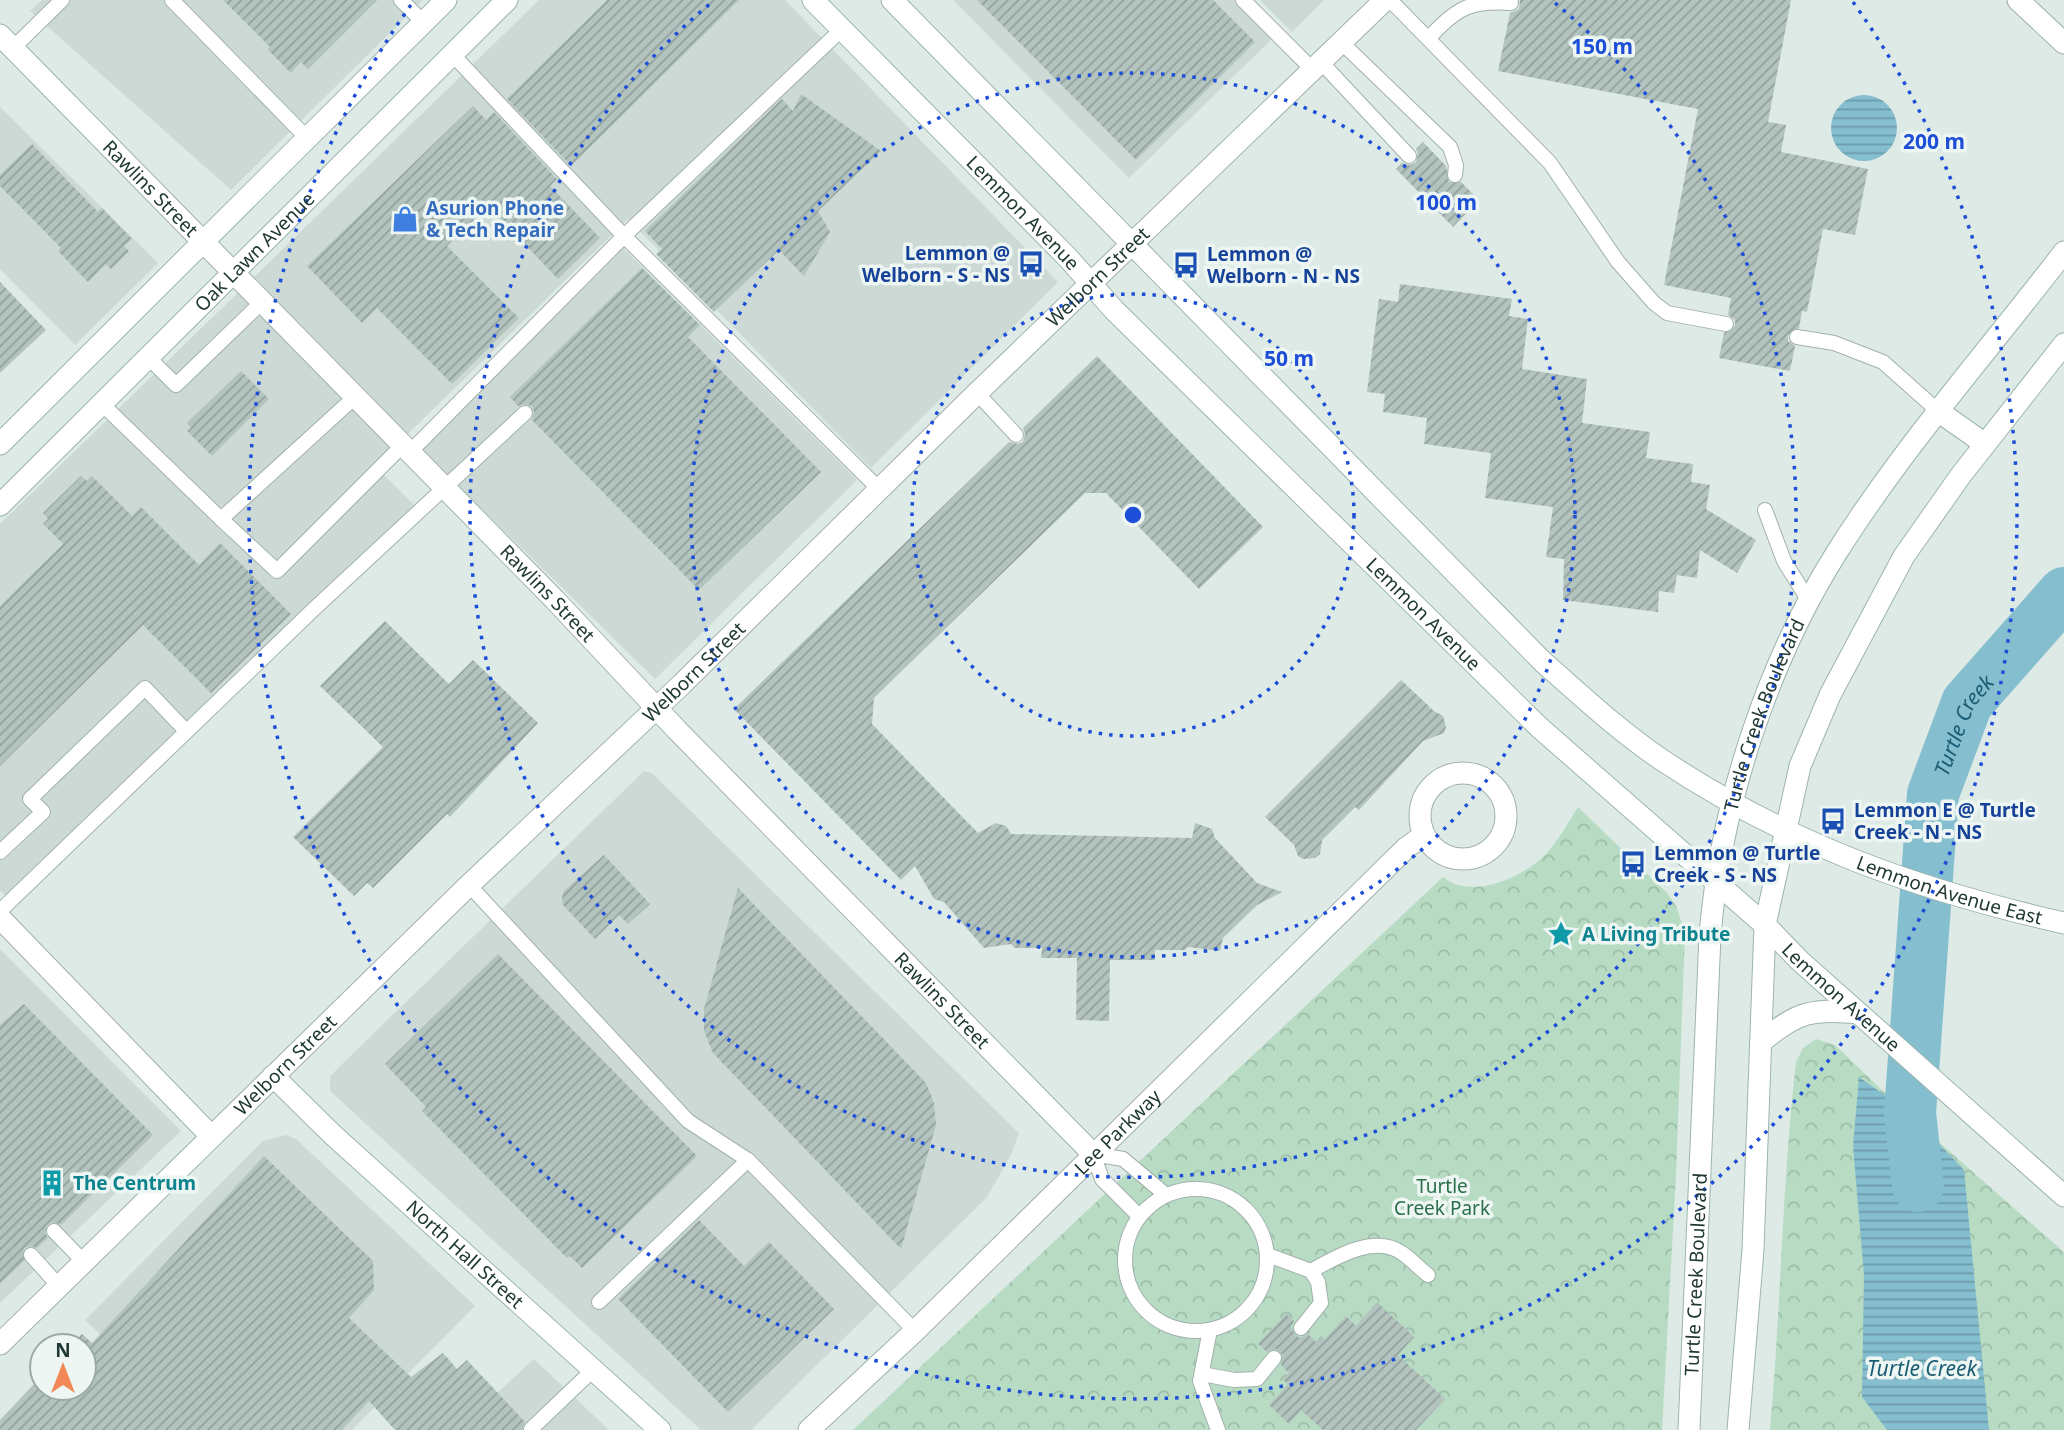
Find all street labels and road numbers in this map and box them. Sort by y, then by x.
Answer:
street label: Rawlins Street [97,134,204,243]
street label: Lemmon Avenue [961,150,1086,275]
street label: Oak Lawn Avenue [189,186,320,317]
street label: Welborn Street [1040,221,1155,333]
street label: Rawlins Street [495,539,601,648]
street label: Lemmon Avenue [1361,552,1487,676]
street label: Turtle Creek Boulevard [1718,614,1811,814]
street label: Welborn Street [637,616,751,728]
street label: Lemmon Avenue East [1853,849,2045,931]
street label: Lemmon Avenue [1776,937,1906,1057]
street label: Rawlins Street [889,946,996,1055]
street label: Welborn Street [228,1009,342,1121]
street label: Lee Parkway [1068,1083,1167,1180]
street label: Turtle Creek Boulevard [1678,1172,1713,1376]
street label: North Hall Street [401,1194,530,1314]

